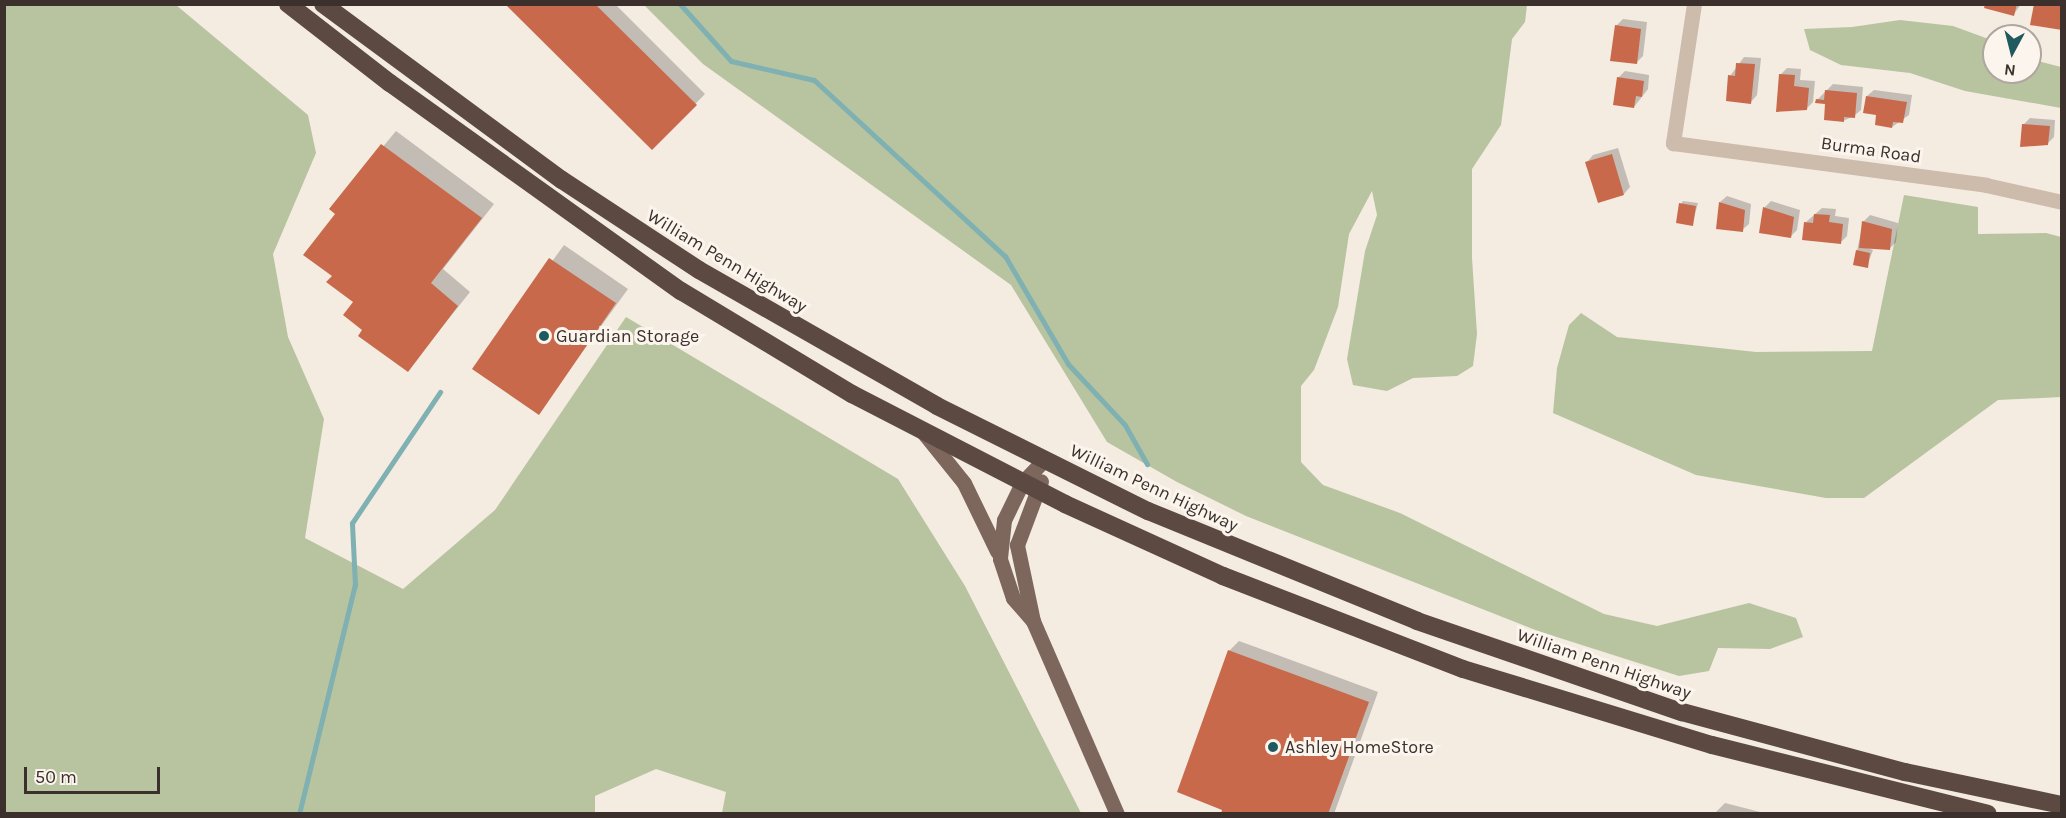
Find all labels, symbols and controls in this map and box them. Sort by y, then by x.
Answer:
north arrow [1982,24,2042,84]
text: N [2003,60,2017,81]
street label: Burma Road [1819,132,1923,168]
street label: William Penn Highway [643,205,811,317]
place label: Guardian Storage [556,325,699,347]
marker: Guardian Storage [537,329,551,343]
street label: William Penn Highway [1067,440,1241,536]
street label: William Penn Highway [1514,624,1694,704]
place label: Ashley HomeStore [1285,736,1434,758]
marker: Ashley HomeStore [1266,740,1280,754]
scale bar [27,755,164,793]
text: 50 m [35,766,77,788]

